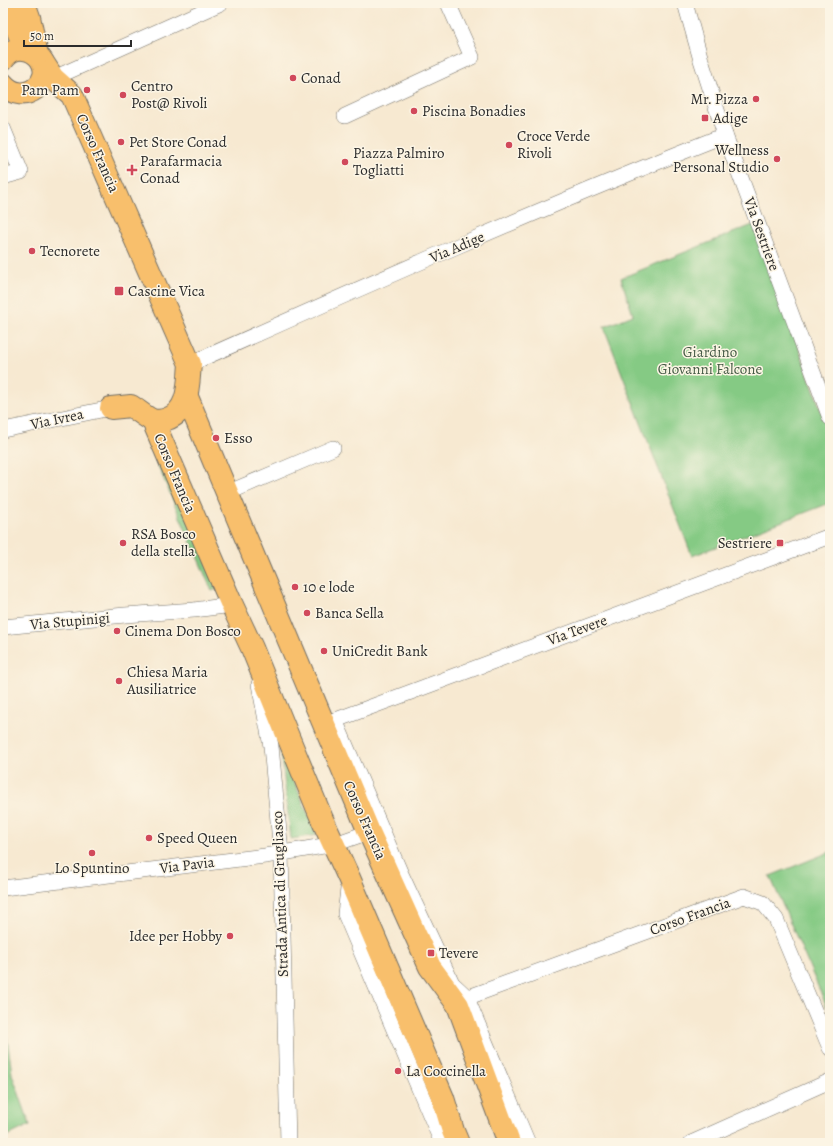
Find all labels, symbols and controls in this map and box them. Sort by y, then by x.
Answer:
scale bar [24,22,131,48]
text: 50 m [30,28,54,44]
place label: Conad [301,68,342,88]
marker: Conad [288,73,298,83]
place label: Centro Post@ Rivoli [131,76,208,113]
place label: Pam Pam [21,80,80,100]
marker: Pam Pam [82,85,92,95]
place label: Mr. Pizza [691,89,748,109]
marker: Centro Post@ Rivoli [118,90,128,100]
marker: Mr. Pizza [751,94,761,104]
place label: Piscina Bonadies [422,101,526,121]
marker: Piscina Bonadies [409,106,419,116]
place label: Adige [712,108,748,128]
street label: Corso Francia [72,110,124,196]
marker: Adige [700,113,710,123]
place label: Croce Verde Rivoli [517,126,590,163]
place label: Pet Store Conad [129,132,228,152]
marker: Pet Store Conad [116,137,126,147]
marker: Croce Verde Rivoli [504,140,514,150]
place label: Wellness Personal Studio [673,140,769,177]
place label: Piazza Palmiro Togliatti [353,143,445,180]
place label: Parafarmacia Conad [140,151,222,188]
marker: Wellness Personal Studio [772,154,782,164]
marker: Piazza Palmiro Togliatti [340,157,350,167]
marker: Parafarmacia Conad [127,165,137,175]
street label: Via Sestriere [739,193,785,274]
street label: Via Adige [426,226,488,268]
place label: Tecnorete [40,241,100,261]
marker: Tecnorete [27,246,37,256]
place label: Cascine Vica [128,281,205,301]
marker: Cascine Vica [113,285,125,297]
park label: Giardino Giovanni Falcone [658,342,763,379]
street label: Via Ivrea [28,404,85,435]
place label: Esso [224,428,252,448]
street label: Corso Francia [149,430,201,516]
marker: Esso [211,433,221,443]
place label: RSA Bosco della stella [131,524,196,561]
place label: Sestriere [718,533,772,553]
marker: RSA Bosco della stella [118,538,128,548]
marker: Sestriere [775,538,785,548]
place label: 10 e lode [303,577,355,597]
marker: 10 e lode [290,582,300,592]
place label: Banca Sella [315,603,384,623]
street label: Via Stupinigi [28,608,111,635]
marker: Banca Sella [302,608,312,618]
street label: Via Tevere [543,610,610,650]
place label: Cinema Don Bosco [125,621,241,641]
marker: Cinema Don Bosco [112,626,122,636]
place label: UniCredit Bank [332,641,428,661]
marker: UniCredit Bank [319,646,329,656]
place label: Chiesa Maria Ausiliatrice [126,662,208,699]
marker: Chiesa Maria Ausiliatrice [114,676,124,686]
street label: Corso Francia [339,777,391,863]
street label: Strada Antica di Grugliasco [267,811,293,977]
place label: Speed Queen [157,828,238,848]
marker: Speed Queen [144,833,154,843]
marker: Lo Spuntino [87,848,97,858]
street label: Via Pavia [157,852,216,878]
place label: Lo Spuntino [54,858,130,878]
street label: Corso Francia [647,892,733,940]
place label: Idee per Hobby [129,926,222,946]
marker: Idee per Hobby [225,931,235,941]
place label: Tevere [439,943,479,963]
marker: Tevere [426,948,436,958]
place label: La Coccinella [406,1061,486,1081]
marker: La Coccinella [393,1066,403,1076]

